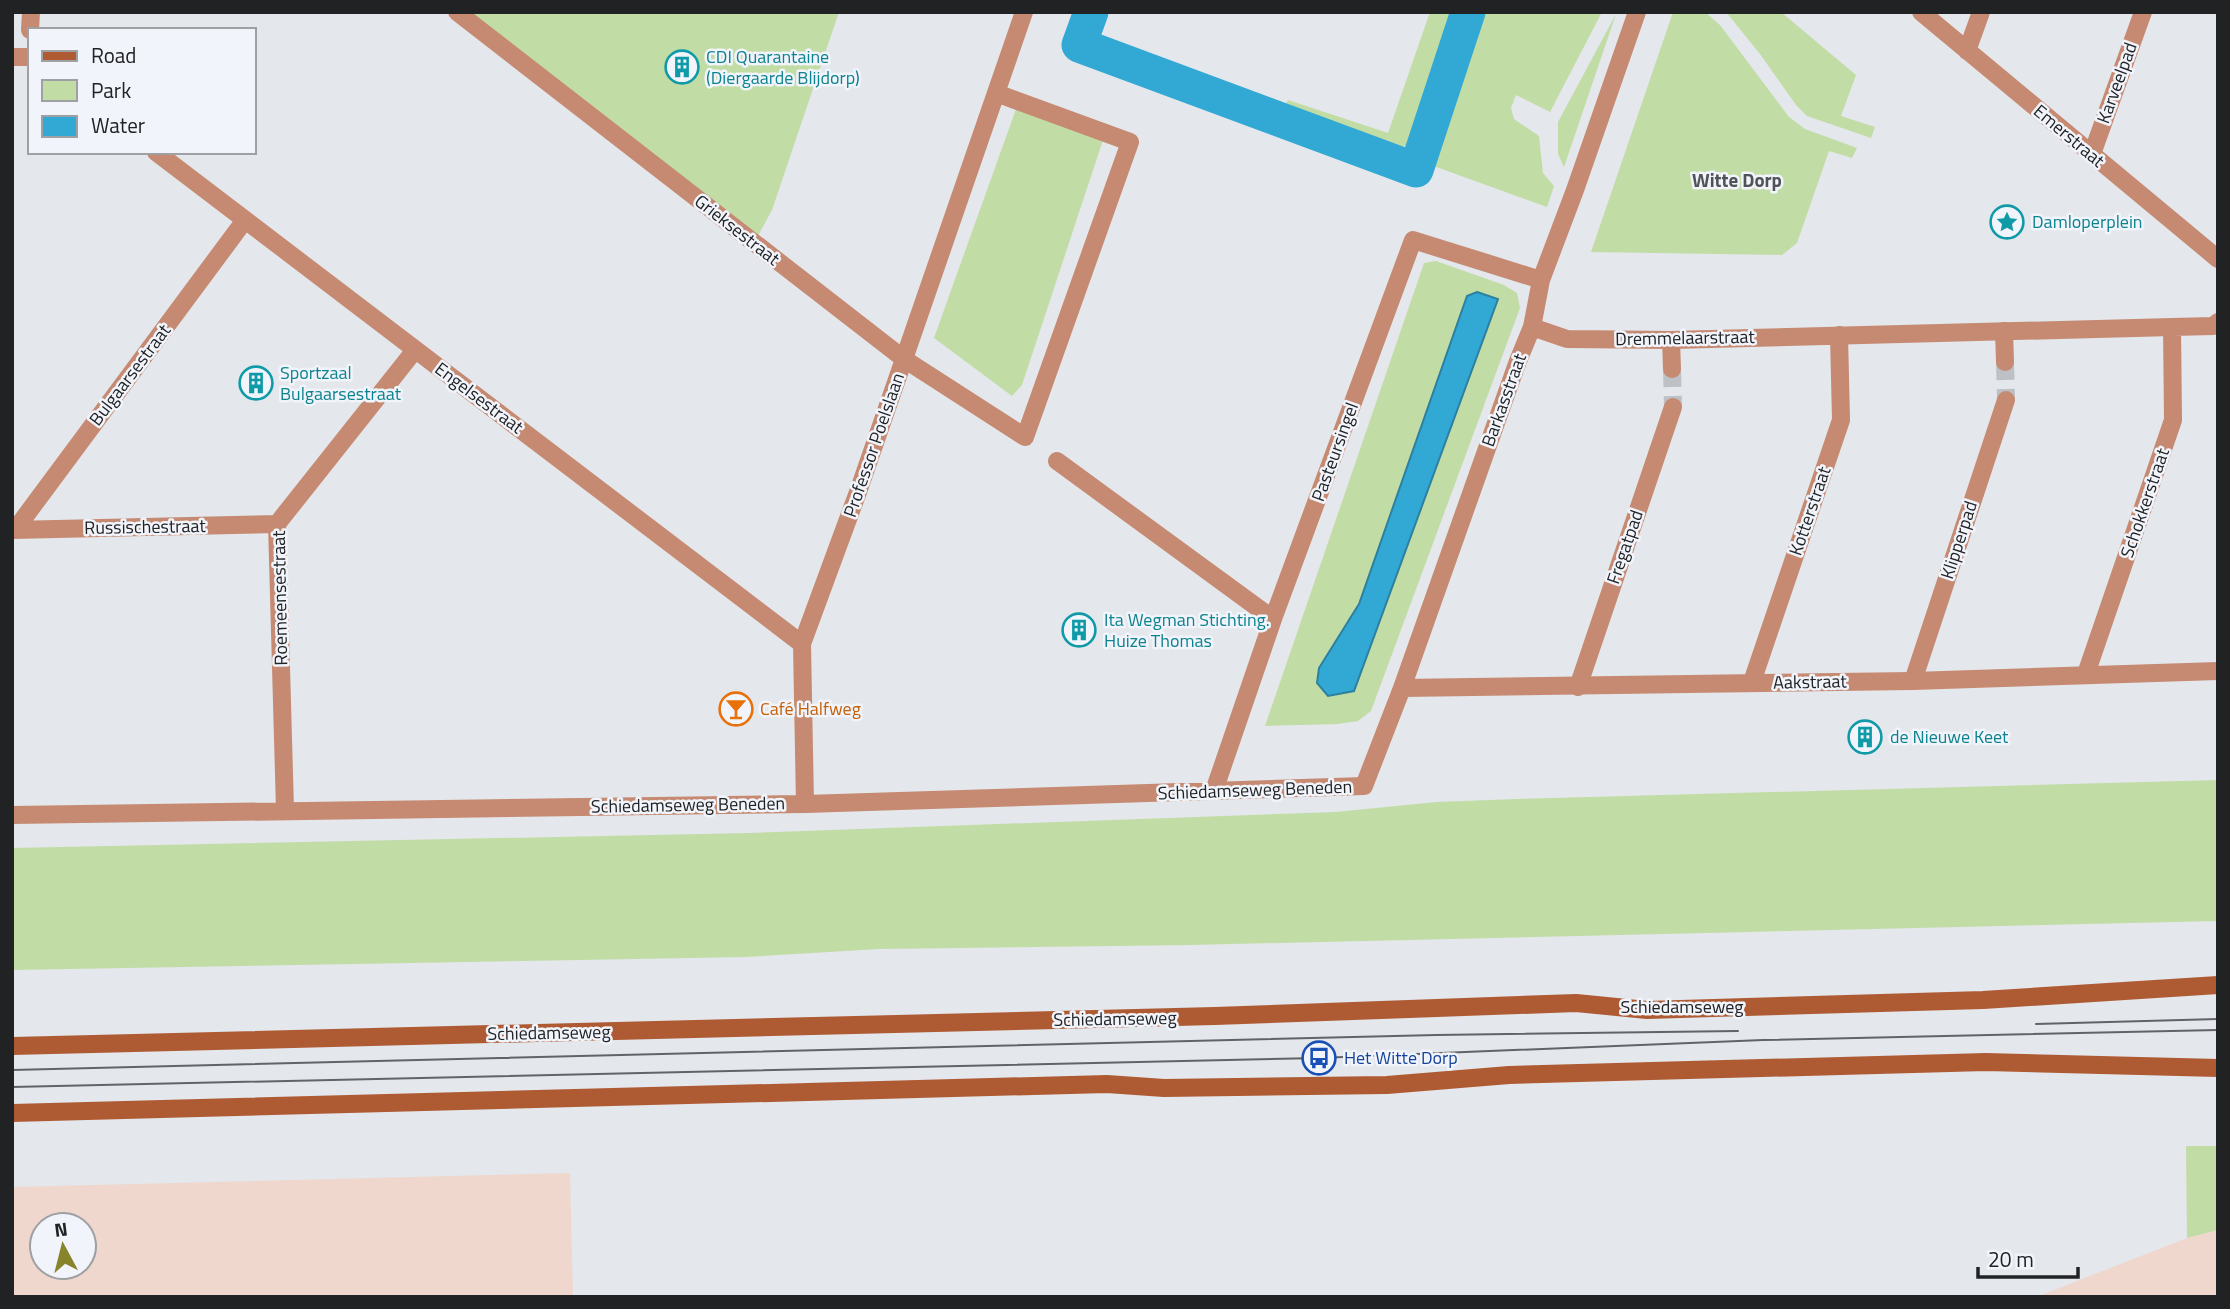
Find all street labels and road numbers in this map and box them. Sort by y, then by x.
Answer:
street label: Karveelpad [2089,39,2144,127]
street label: Emerstraat [2028,98,2111,174]
street label: Grieksestraat [689,188,786,272]
street label: Bulgaarsestraat [82,318,177,431]
street label: Dremmelaarstraat [1615,323,1756,352]
street label: Barkasstraat [1474,349,1533,450]
street label: Engelsestraat [429,355,530,440]
street label: Professor Poelslaan [836,369,911,521]
street label: Pasteursingel [1304,399,1365,505]
street label: Schokkerstraat [2113,444,2176,561]
street label: Kotterstraat [1782,462,1838,559]
street label: Klipperpad [1933,497,1984,582]
street label: Fregatpad [1599,506,1650,588]
street label: Russischestraat [84,512,207,541]
street label: Roemeensestraat [265,530,294,666]
street label: Aakstraat [1773,667,1848,696]
street label: Schiedamseweg Beneden [1157,773,1353,806]
street label: Schiedamseweg Beneden [591,789,785,820]
street label: Schiedamseweg [1620,993,1744,1020]
street label: Schiedamseweg [1053,1004,1177,1033]
street label: Schiedamseweg [487,1018,611,1047]

